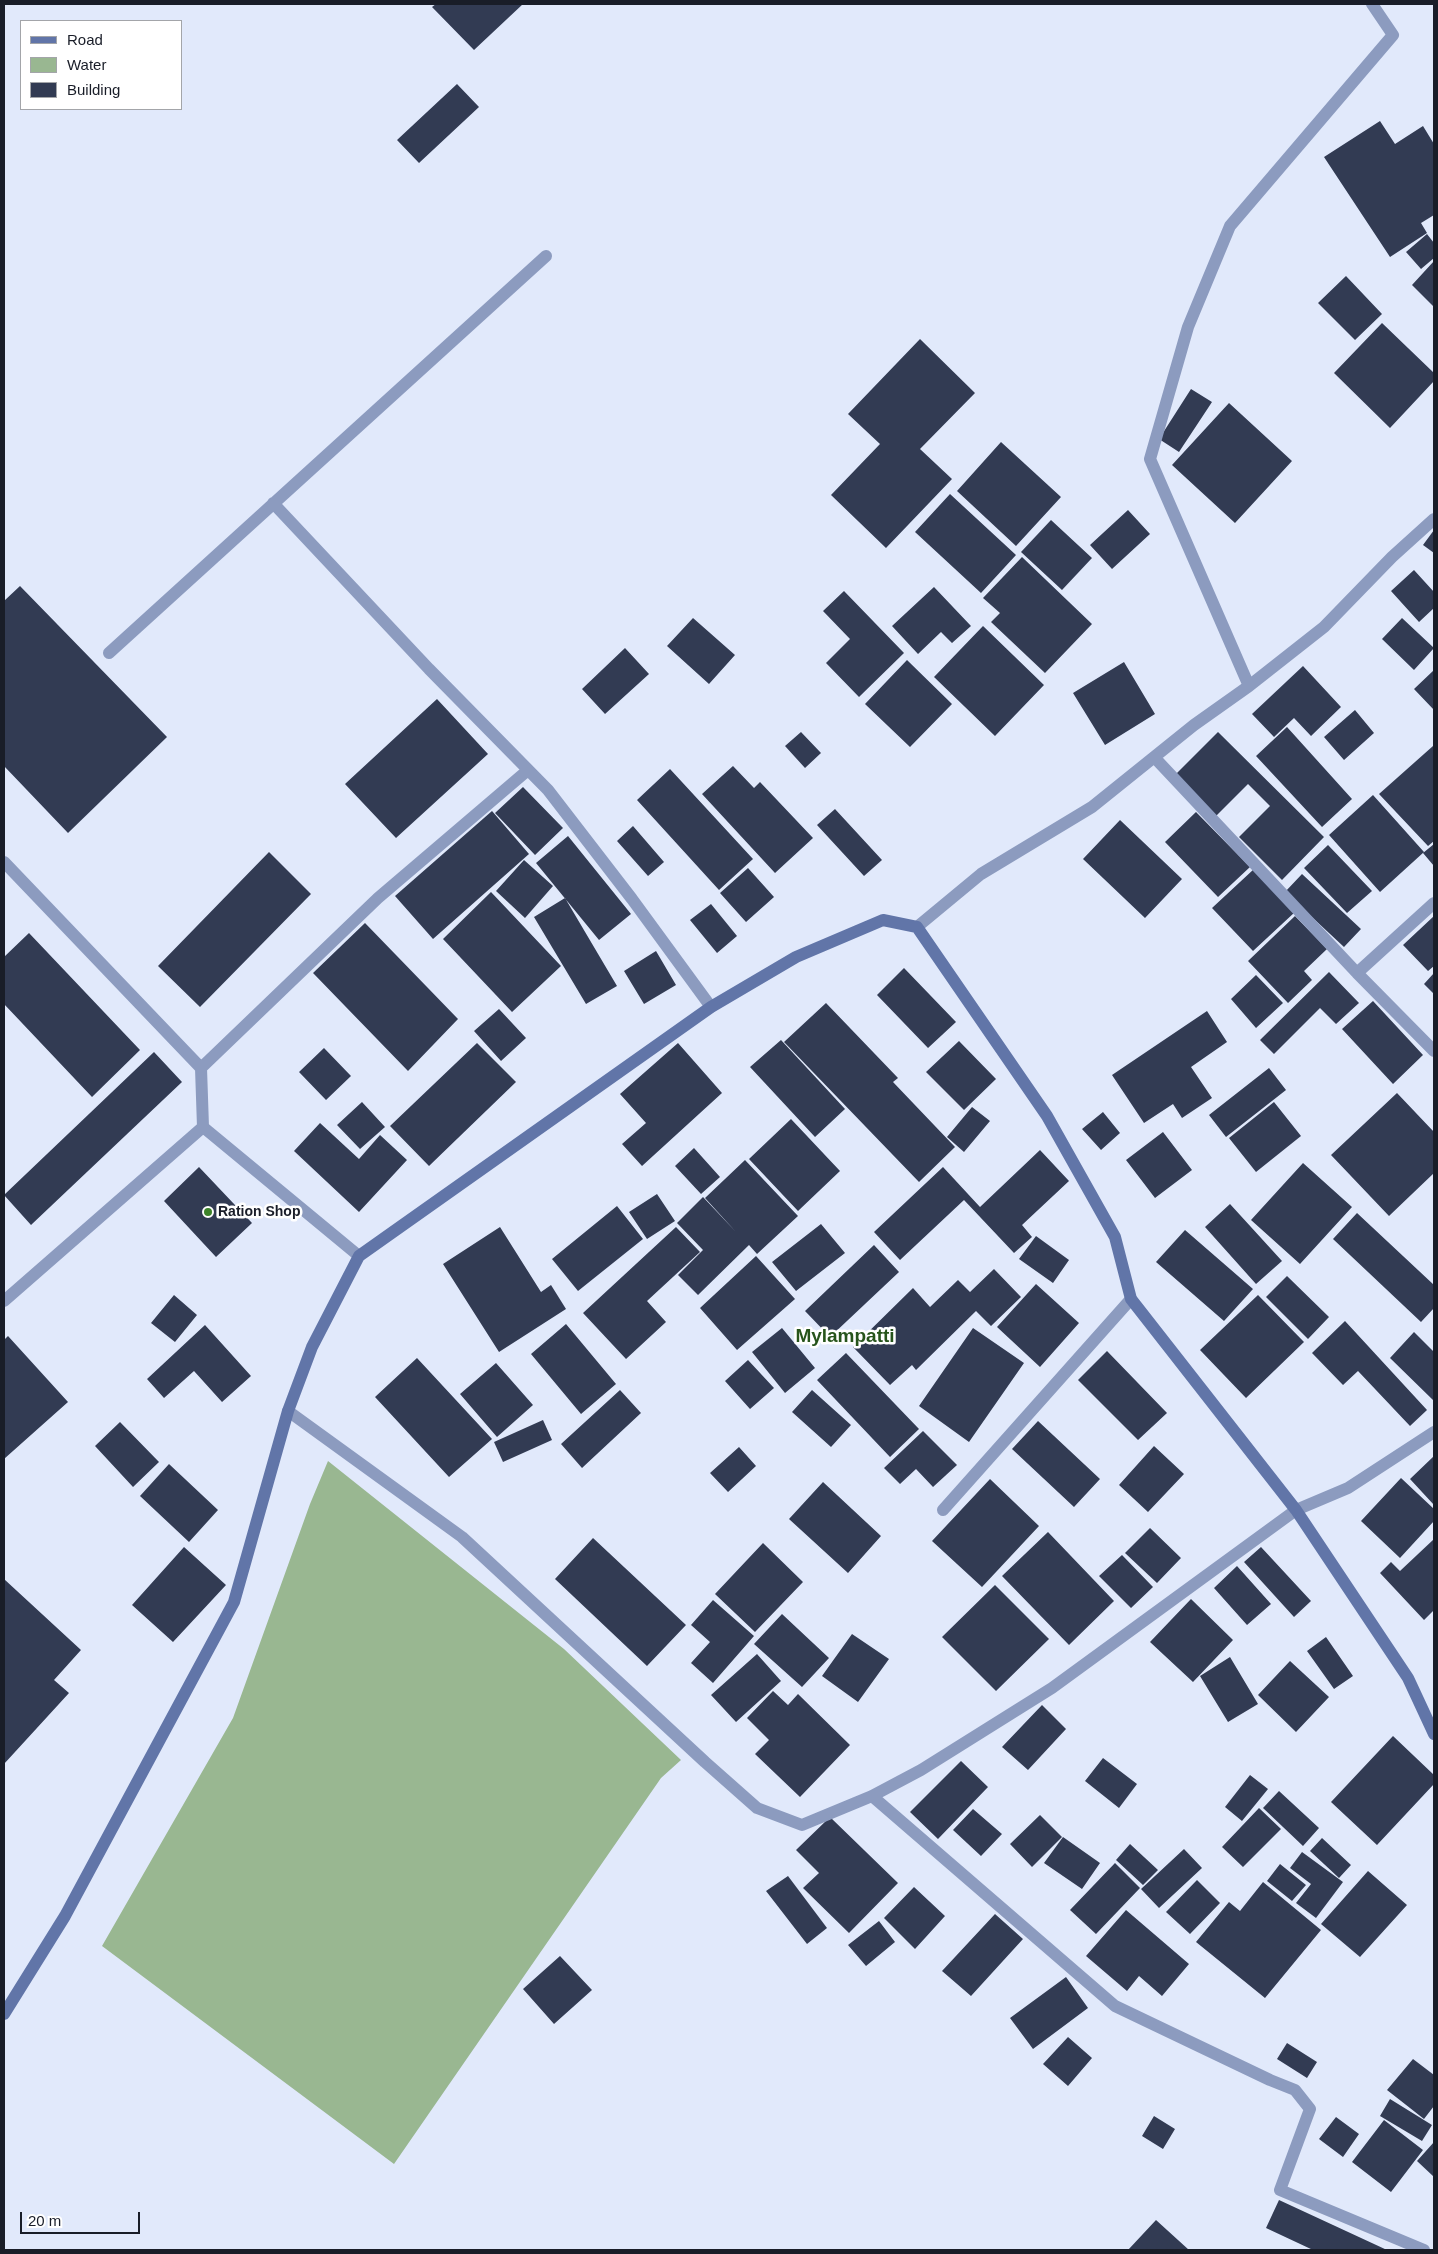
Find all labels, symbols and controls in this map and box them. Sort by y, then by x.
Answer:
legend [20,20,182,110]
text: Road [67,31,103,48]
text: Water [67,56,106,73]
text: Building [67,81,120,98]
place label: Ration Shop [218,1204,300,1220]
marker: Ration Shop [202,1206,214,1218]
district label: Mylampatti [795,1326,895,1348]
scale bar [22,2202,142,2234]
text: 20 m [28,2212,61,2229]

